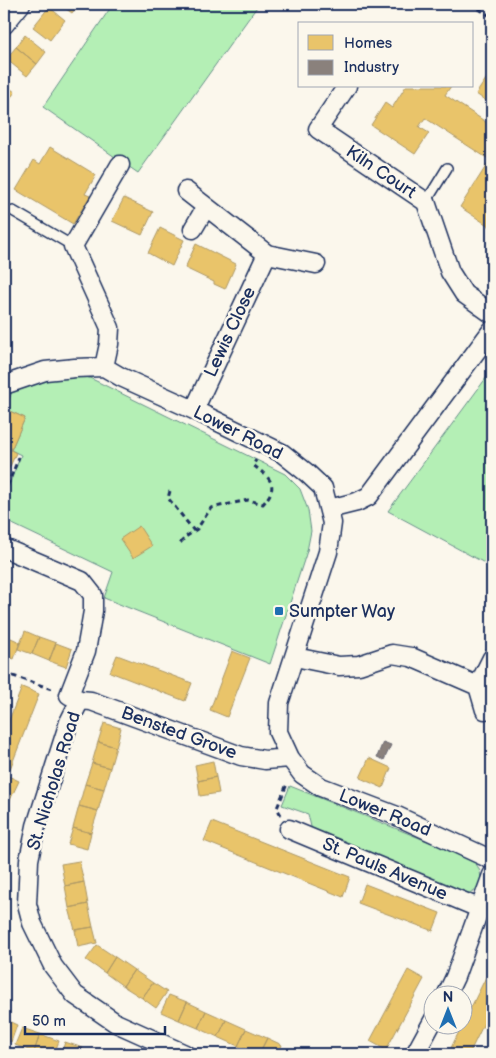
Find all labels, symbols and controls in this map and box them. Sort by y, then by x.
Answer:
legend [298,22,474,88]
text: Homes [344,34,393,53]
text: Industry [344,58,399,77]
street label: Kiln Court [342,141,420,203]
street label: Lewis Close [200,283,260,380]
street label: Lower Road [190,402,286,464]
place label: Sumpter Way [289,601,396,622]
marker: Sumpter Way [273,605,285,617]
street label: Bensted Grove [118,702,240,764]
street label: St. Nicholas Road [23,709,85,853]
street label: Lower Road [336,785,434,841]
street label: St. Pauls Avenue [319,833,451,905]
north arrow [424,986,474,1036]
text: N [443,989,453,1006]
scale bar [25,1003,165,1035]
text: 50 m [32,1012,66,1031]

